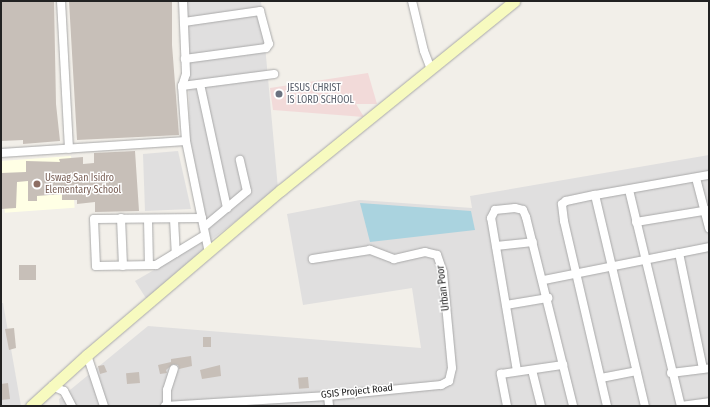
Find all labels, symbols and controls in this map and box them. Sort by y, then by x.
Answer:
place label: JESUS CHRIST IS LORD SCHOOL [287,82,354,106]
marker: JESUS CHRIST IS LORD SCHOOL [274,89,284,99]
place label: Uswag San Isidro Elementary School [45,172,121,196]
marker: Uswag San Isidro Elementary School [32,179,42,189]
street label: Urban Poor [435,264,453,312]
street label: GSIS Project Road [320,382,394,402]

